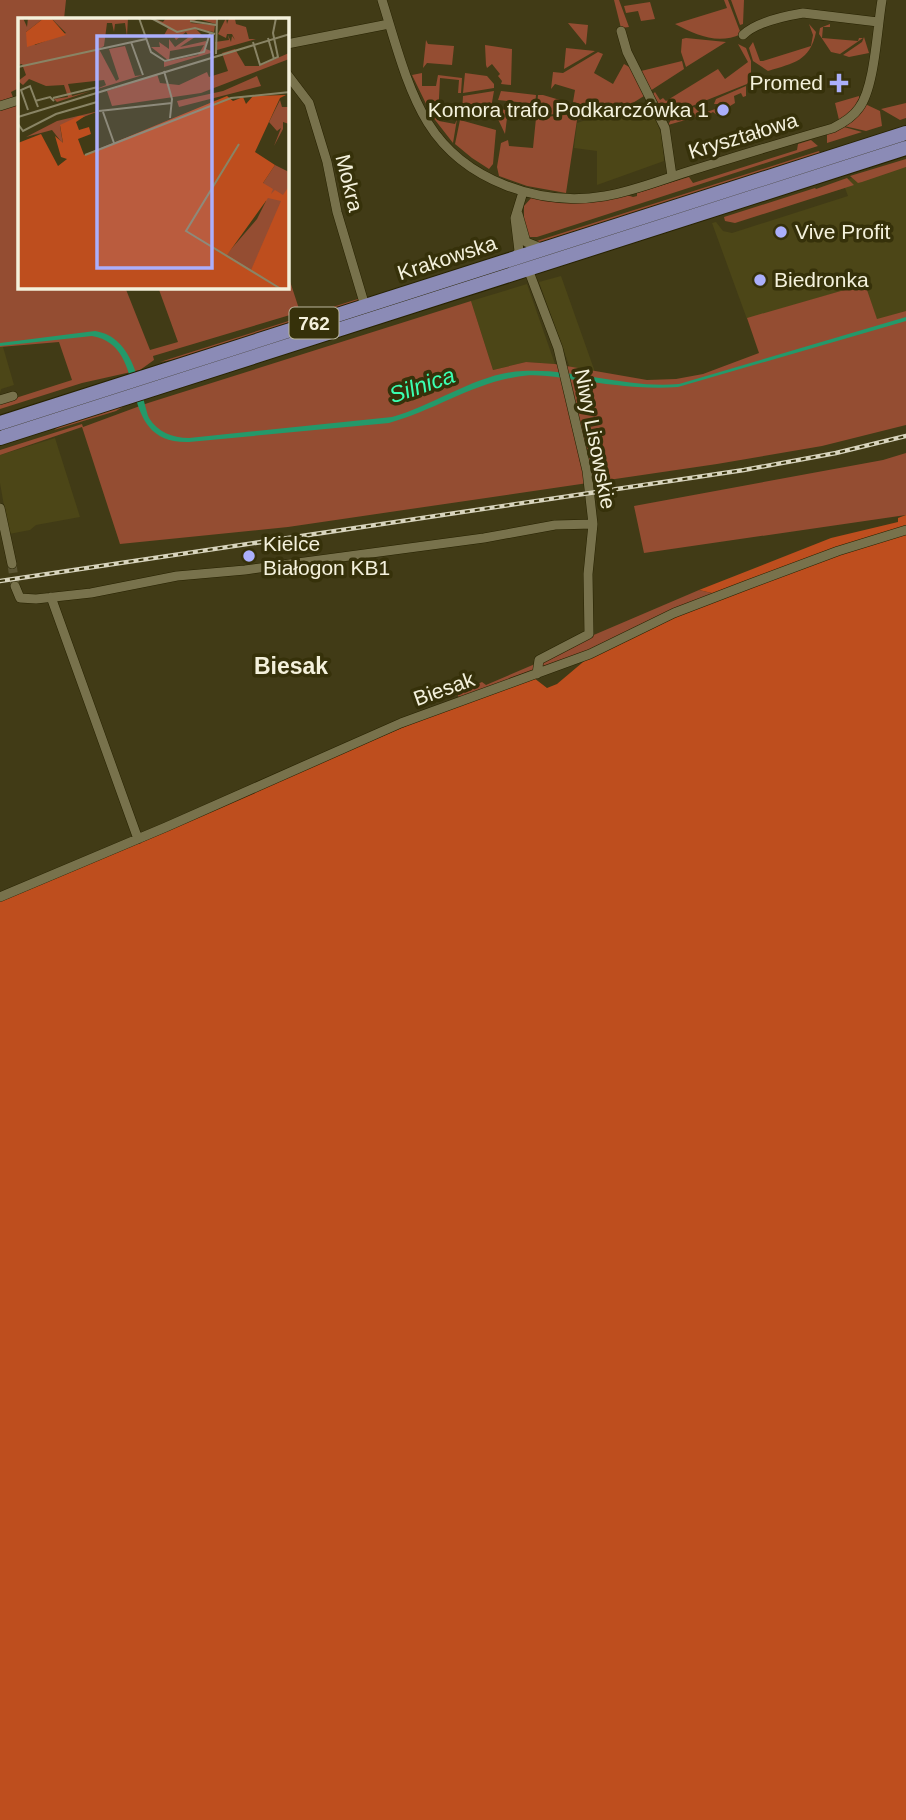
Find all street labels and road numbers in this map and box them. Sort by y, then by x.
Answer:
street label: Kryształowa [685,108,801,163]
street label: Mokra [331,152,368,214]
street label: Krakowska [394,231,500,284]
road number: 762 [290,308,338,338]
street label: Niwy Lisowskie [571,367,620,511]
street label: Biesak [410,667,478,710]

